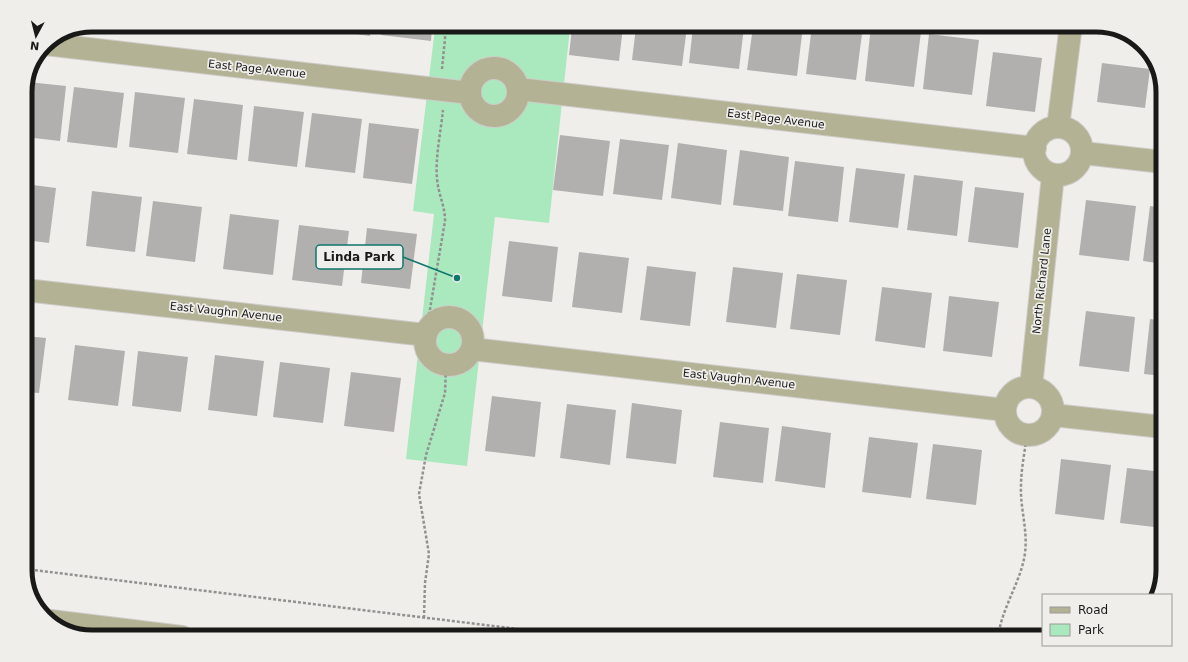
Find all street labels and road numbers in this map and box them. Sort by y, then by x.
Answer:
street label: East Page Avenue [207,57,307,81]
street label: East Page Avenue [726,107,826,131]
street label: North Richard Lane [1030,227,1054,334]
street label: East Vaughn Avenue [169,300,283,324]
street label: East Vaughn Avenue [682,367,796,391]

